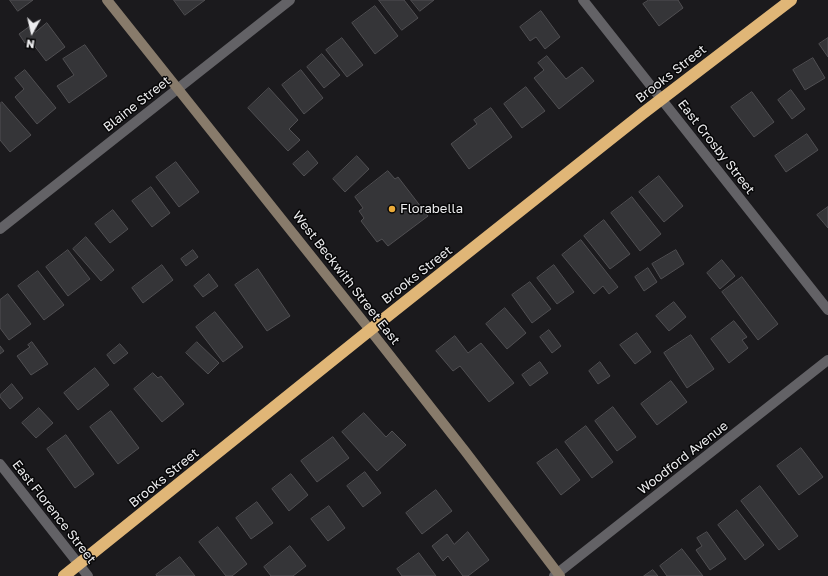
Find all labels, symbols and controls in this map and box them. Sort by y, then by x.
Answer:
north arrow [12,12,52,52]
text: N [25,37,35,51]
street label: Brooks Street [633,42,709,106]
street label: Blaine Street [100,73,174,135]
street label: East Crosby Street [674,97,758,197]
place label: Florabella [400,201,463,217]
marker: Florabella [387,204,397,214]
street label: West Beckwith Street East [289,208,403,348]
street label: Brooks Street [379,243,455,307]
street label: Woodford Avenue [635,418,731,498]
street label: Brooks Street [126,445,202,511]
street label: East Florence Street [9,457,99,567]

